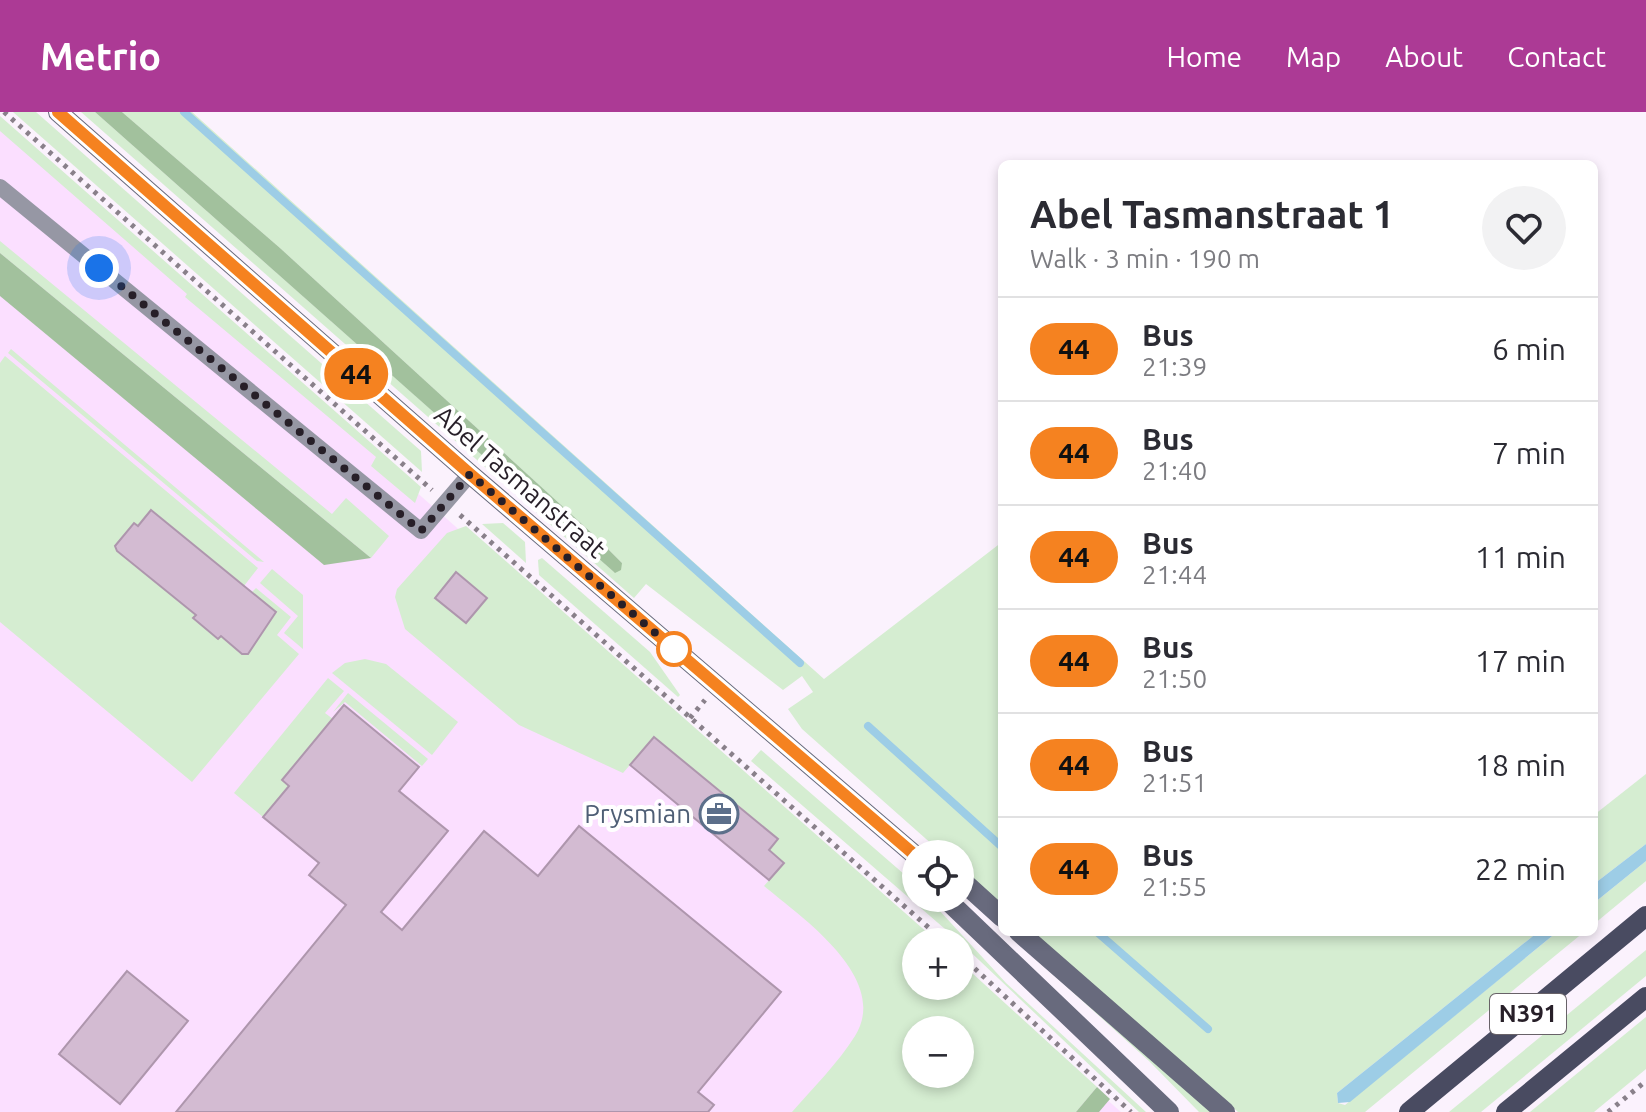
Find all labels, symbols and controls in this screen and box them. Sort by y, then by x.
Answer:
text: Metrio [40,35,161,77]
text: Home [1167,41,1242,72]
text: Map [1286,41,1341,72]
text: About [1385,41,1463,72]
text: Contact [1507,41,1606,72]
button: heart [1482,186,1566,270]
text: Abel Tasmanstraat 1 [1030,193,1394,235]
text: Walk · 3 min · 190 m [1030,244,1260,273]
your location [79,248,119,288]
text: Bus [1142,318,1194,352]
text: 6 min [1492,332,1566,366]
text: 44 [1058,333,1090,364]
line badge: 44 [320,348,392,400]
text: 21:39 [1142,352,1207,381]
text: 44 [340,358,372,389]
street label: Abel Tasmanstraat [429,400,611,564]
text: Bus [1142,422,1194,456]
text: 7 min [1492,436,1566,470]
text: 44 [1058,437,1090,468]
text: 21:40 [1142,456,1207,485]
text: Bus [1142,526,1194,560]
text: 11 min [1475,540,1566,574]
text: 44 [1058,541,1090,572]
text: 21:44 [1142,560,1207,589]
text: Bus [1142,630,1194,664]
unlabelled marker [657,632,691,666]
text: 17 min [1475,644,1566,678]
text: 44 [1058,645,1090,676]
text: 21:50 [1142,664,1207,693]
text: Bus [1142,734,1194,768]
text: 18 min [1475,748,1566,782]
text: 44 [1058,749,1090,780]
text: 21:51 [1142,768,1207,797]
office icon: Prysmian [698,793,740,835]
place label: Prysmian [584,799,691,828]
text: Bus [1142,838,1194,872]
map controls [902,840,974,1088]
button: locate [902,840,974,912]
text: 22 min [1475,852,1566,886]
text: 44 [1058,853,1090,884]
text: 21:55 [1142,872,1207,901]
button: + [902,928,974,1000]
road number: N391 [1490,994,1566,1034]
button: − [902,1016,974,1088]

